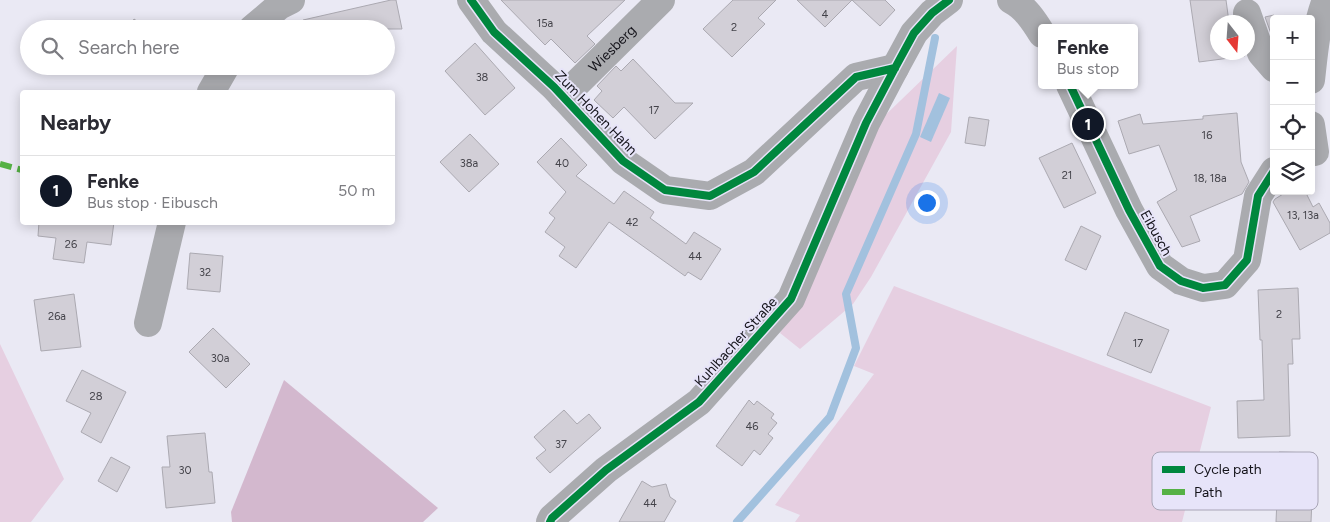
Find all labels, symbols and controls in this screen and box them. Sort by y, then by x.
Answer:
house number: 4 [822,8,829,21]
north arrow [1210,15,1255,60]
map controls [1270,15,1315,195]
button: + [1270,15,1315,60]
house number: 15a [537,17,553,30]
search box [20,20,395,75]
street label: Wiesberg [585,21,639,76]
house number: 2 [731,21,737,34]
popup [1038,24,1138,89]
icon: search [38,34,66,62]
text: Search here [78,36,180,59]
text: Fenke [1057,36,1109,59]
text: Bus stop [1057,59,1119,78]
button: − [1270,60,1315,105]
street label: Zum Hohen Hahn [551,67,641,159]
house number: 38 [476,71,489,84]
house number: 17 [649,104,659,117]
pin: 1 [1072,105,1104,143]
button: locate [1270,105,1315,150]
text: Nearby [40,110,111,135]
house number: 16 [1202,129,1212,142]
button: layers [1270,150,1315,195]
house number: 38a [460,157,478,170]
house number: 40 [555,157,569,170]
house number: 21 [1062,169,1072,182]
text: Fenke [87,170,139,193]
house number: 18, 18a [1193,172,1227,185]
text: 1 [53,181,59,200]
text: 50 m [338,181,375,200]
your location [914,190,940,216]
text: Bus stop · Eibusch [87,193,218,212]
street label: Eibusch [1137,207,1176,259]
house number: 13, 13a [1287,209,1319,222]
house number: 42 [626,216,638,229]
house number: 26 [65,238,77,251]
house number: 44 [688,250,702,263]
house number: 32 [199,266,211,279]
street label: Kuhlbacher Straße [691,293,781,390]
house number: 2 [1276,308,1282,321]
house number: 26a [48,310,66,323]
house number: 17 [1133,337,1143,350]
house number: 30a [211,352,229,365]
house number: 28 [90,390,103,403]
house number: 46 [745,420,759,433]
house number: 37 [555,438,567,451]
legend [1152,452,1318,510]
text: Cycle path [1194,461,1262,478]
house number: 30 [178,464,192,477]
text: Path [1194,484,1222,501]
house number: 44 [643,497,657,510]

